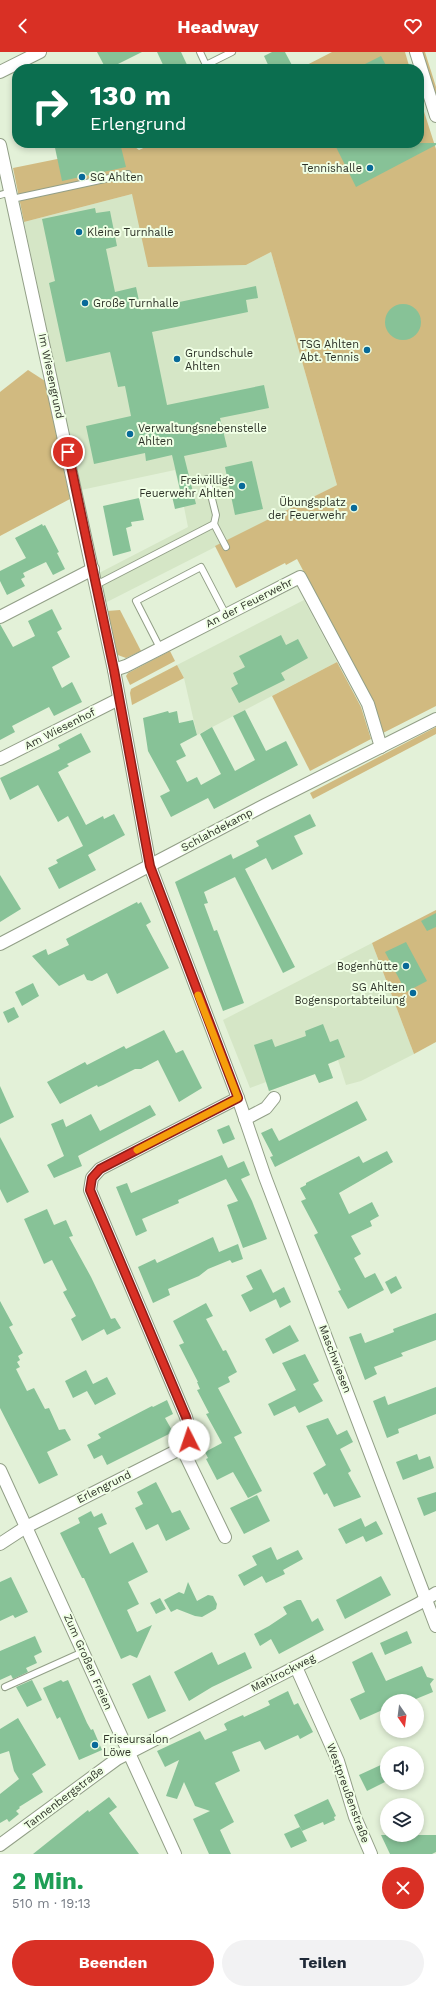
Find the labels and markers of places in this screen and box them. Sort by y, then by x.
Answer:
place label: Tennishalle [302,162,362,175]
marker: Tennishalle [365,163,375,173]
place label: SG Ahlten [90,171,143,184]
marker: SG Ahlten [77,172,87,182]
place label: Kleine Turnhalle [87,226,174,239]
marker: Kleine Turnhalle [74,227,84,237]
place label: Große Turnhalle [93,297,179,310]
marker: Große Turnhalle [80,298,90,308]
place label: TSG Ahlten Abt. Tennis [299,338,359,364]
marker: TSG Ahlten Abt. Tennis [362,345,372,355]
place label: Grundschule Ahlten [185,347,253,373]
marker: Grundschule Ahlten [172,354,182,364]
place label: Verwaltungsnebenstelle Ahlten [138,422,267,448]
marker: Verwaltungsnebenstelle Ahlten [125,429,135,439]
pin [51,435,85,469]
place label: Freiwillige Feuerwehr Ahlten [139,474,234,500]
marker: Freiwillige Feuerwehr Ahlten [237,481,247,491]
place label: Übungsplatz der Feuerwehr [268,495,347,522]
marker: Übungsplatz der Feuerwehr [349,503,359,513]
place label: Bogenhütte [337,960,398,973]
marker: Bogenhütte [401,961,411,971]
place label: SG Ahlten Bogensportabteilung [294,981,405,1007]
marker: SG Ahlten Bogensportabteilung [408,988,418,998]
place label: Friseursalon Löwe [103,1733,169,1759]
marker: Friseursalon Löwe [90,1740,100,1750]

